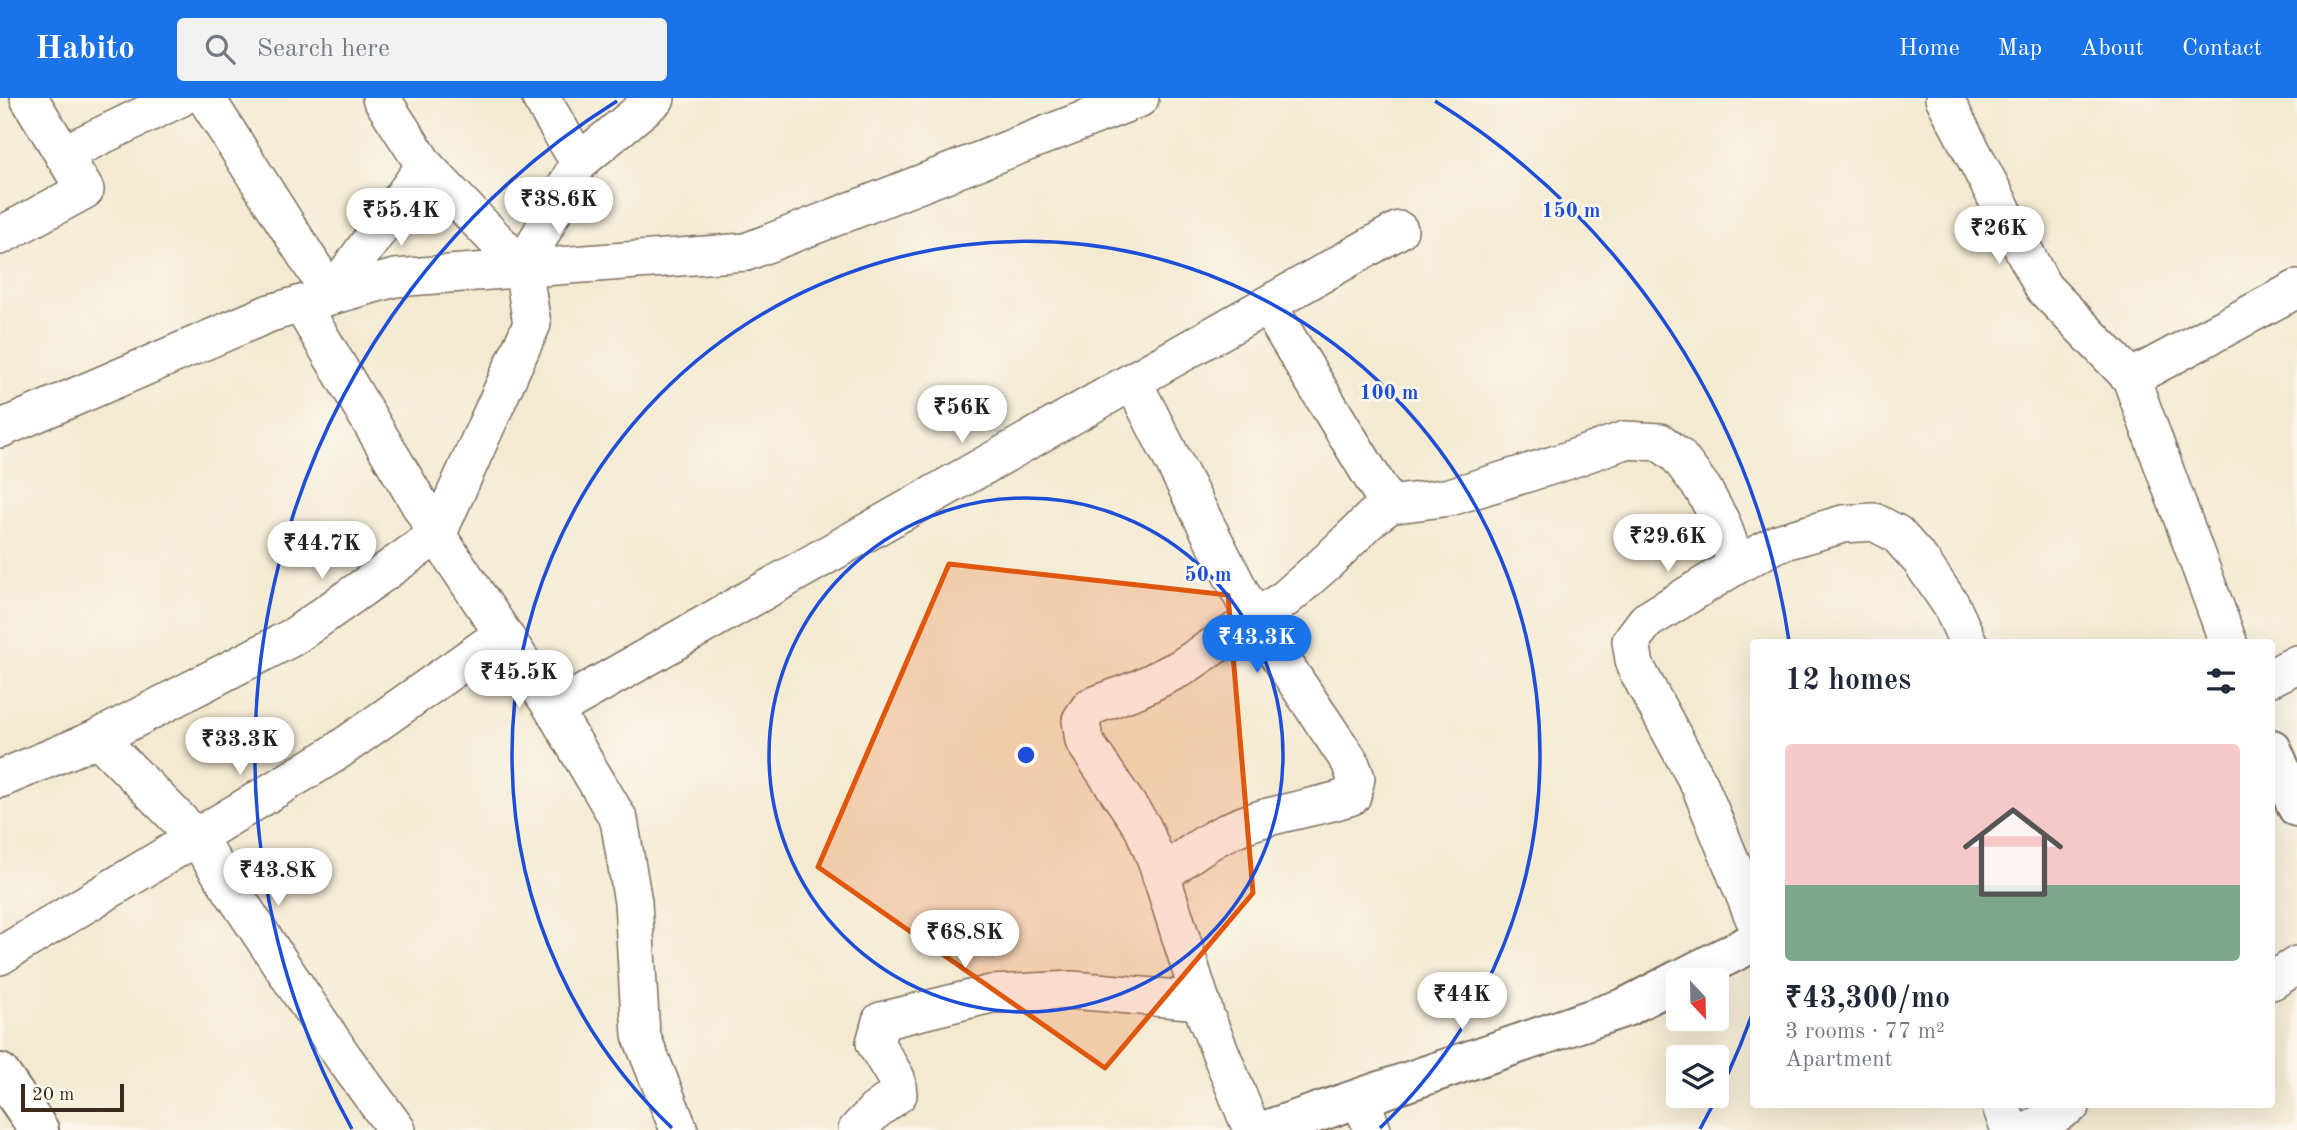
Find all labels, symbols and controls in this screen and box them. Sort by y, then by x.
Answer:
search box [177,18,667,81]
icon: search [201,30,239,68]
text: Habito [35,33,135,66]
text: Search here [257,36,390,62]
text: Home [1899,37,1960,61]
text: Map [1998,37,2042,61]
text: About [2080,37,2144,61]
text: Contact [2182,37,2262,61]
pin: ₹38.6K [502,178,616,237]
pin: ₹55.4K [344,188,458,248]
text: ₹38.6K [520,188,598,211]
text: ₹55.4K [362,199,440,222]
text: 150 m [1541,201,1601,222]
pin: ₹26K [1958,206,2040,266]
text: ₹26K [1970,217,2028,240]
text: 100 m [1359,383,1419,404]
pin: ₹56K [921,386,1003,445]
text: ₹56K [933,396,991,419]
pin: ₹29.6K [1611,514,1725,574]
pin: ₹44.7K [265,522,379,581]
text: ₹29.6K [1629,525,1707,548]
text: ₹44.7K [283,532,361,555]
text: 50 m [1184,565,1232,586]
pin: ₹43.3K [1200,616,1314,675]
text: ₹43.3K [1218,626,1296,649]
pin: ₹45.5K [462,650,576,710]
text: ₹45.5K [480,661,558,684]
icon: filters [2202,662,2240,700]
text: 12 homes [1785,666,1911,696]
pin: ₹33.3K [183,718,297,777]
text: ₹33.3K [201,728,279,751]
centre of rings [1014,743,1038,767]
icon: home [1950,789,2076,915]
pin: ₹43.8K [221,848,335,908]
text: ₹43.8K [239,859,317,882]
pin: ₹68.8K [908,910,1022,970]
text: ₹68.8K [926,921,1004,944]
north arrow [1666,968,1729,1031]
map controls [1666,968,1729,1108]
pin: ₹44K [1421,972,1503,1032]
text: ₹44K [1433,983,1491,1006]
text: ₹43,300/mo [1785,984,1950,1014]
text: 3 rooms · 77 m² [1785,1020,1945,1043]
button: layers [1666,1045,1729,1108]
text: Apartment [1785,1048,1893,1071]
scale bar [21,1081,124,1113]
text: 20 m [32,1086,74,1105]

